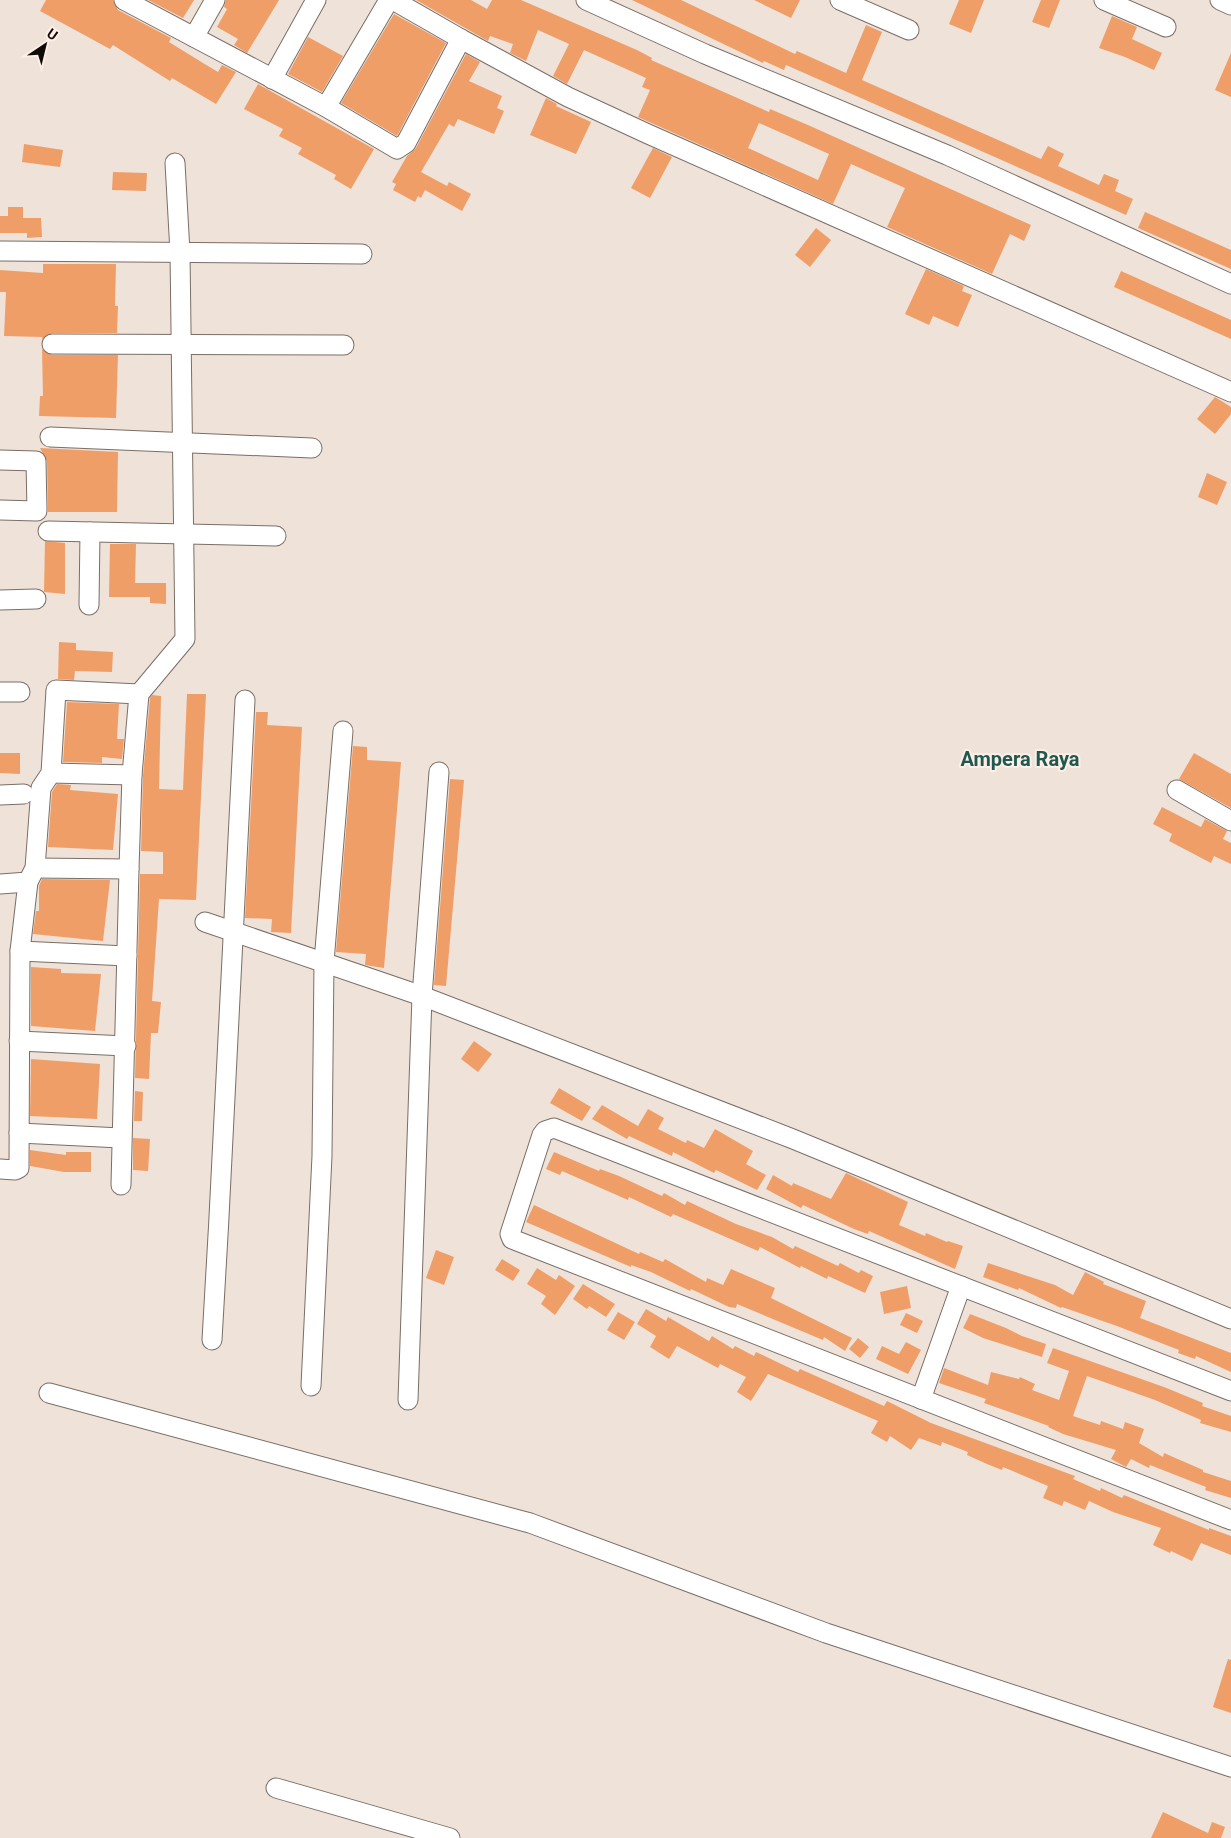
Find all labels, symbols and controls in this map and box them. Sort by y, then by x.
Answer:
north arrow [20,20,70,70]
text: U [44,25,61,44]
district label: Ampera Raya [960,747,1080,771]

